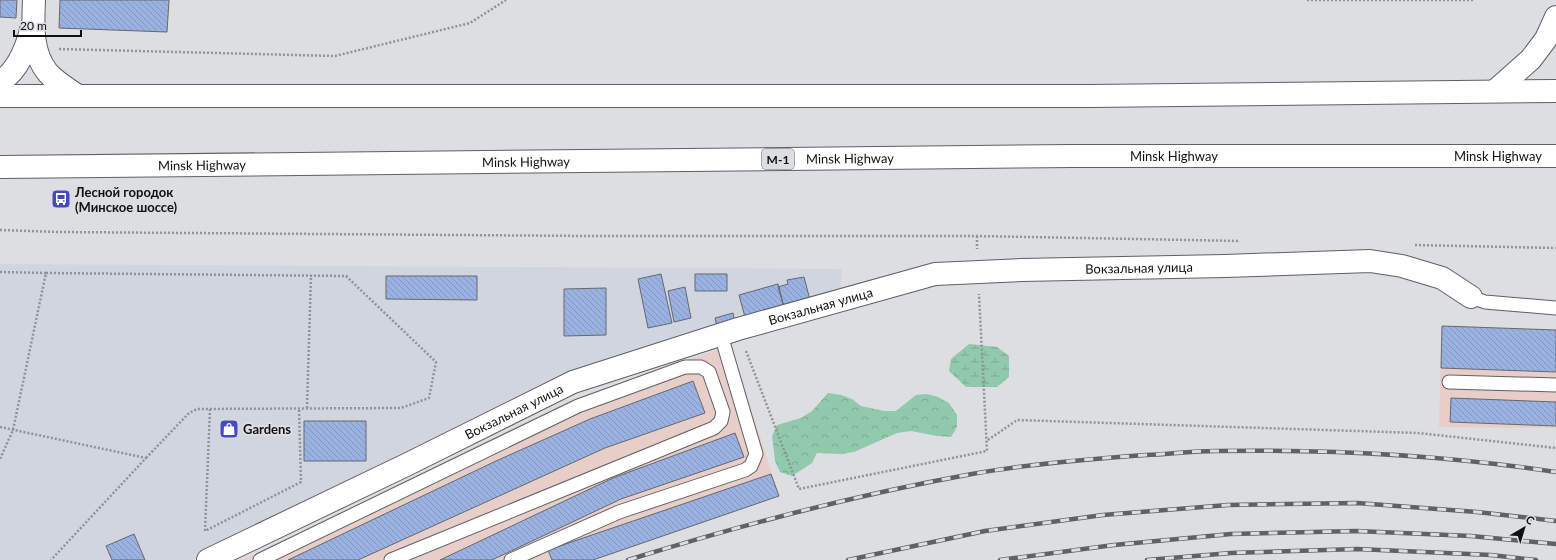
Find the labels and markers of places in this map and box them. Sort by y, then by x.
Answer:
place label: Лесной городок (Минское шоссе) [74,184,178,215]
bus stop icon: Лесной городок (Минское шоссе) [50,188,72,210]
shop icon: Gardens [218,418,240,440]
place label: Gardens [243,421,291,437]

